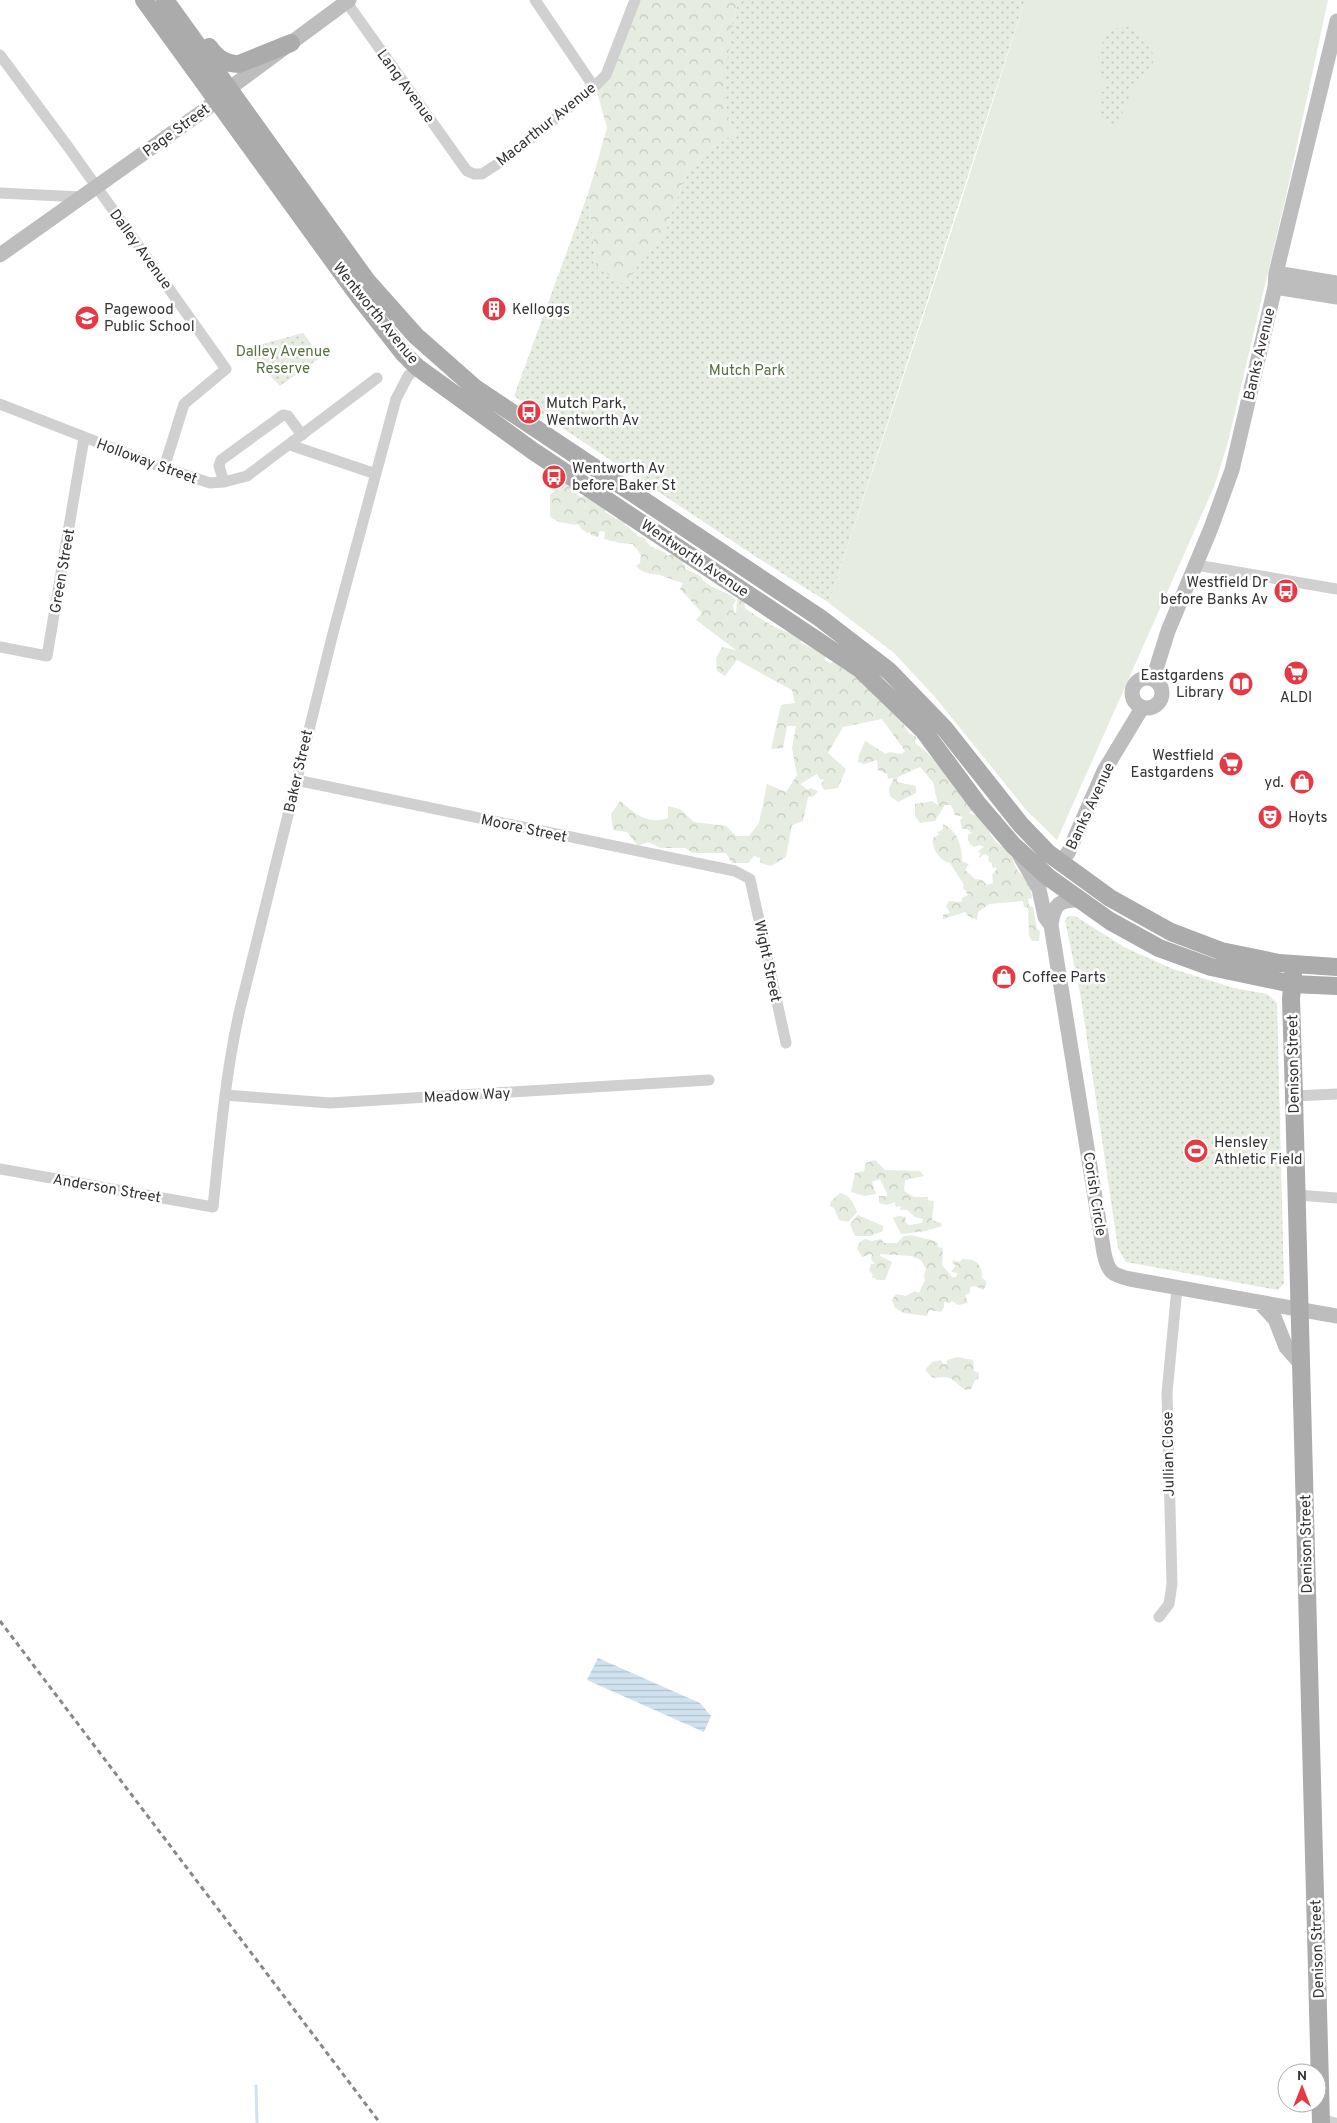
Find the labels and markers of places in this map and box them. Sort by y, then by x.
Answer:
building icon: Kelloggs [481,296,507,322]
place label: Pagewood Public School [104,301,195,337]
place label: Kelloggs [512,301,570,320]
school or university icon: Pagewood Public School [74,305,100,331]
place label: Mutch Park, Wentworth Av [546,395,639,431]
bus stop icon: Mutch Park, Wentworth Av [516,399,542,425]
place label: Wentworth Av before Baker St [572,460,676,496]
bus stop icon: Wentworth Av before Baker St [541,464,567,490]
place label: Westfield Dr before Banks Av [1160,574,1268,610]
bus stop icon: Westfield Dr before Banks Av [1273,578,1299,604]
supermarket icon: ALDI [1283,660,1309,686]
place label: Eastgardens Library [1141,667,1224,703]
library icon: Eastgardens Library [1228,671,1254,697]
place label: ALDI [1280,689,1312,708]
place label: Westfield Eastgardens [1131,747,1214,783]
supermarket icon: Westfield Eastgardens [1218,751,1244,777]
shop icon: yd. [1289,769,1315,795]
place label: yd. [1264,774,1284,793]
theatre icon: Hoyts [1257,804,1283,830]
place label: Hoyts [1288,809,1327,828]
shop icon: Coffee Parts [991,964,1017,990]
place label: Coffee Parts [1022,969,1106,988]
place label: Hensley Athletic Field [1214,1134,1303,1170]
sports icon: Hensley Athletic Field [1183,1138,1209,1164]

